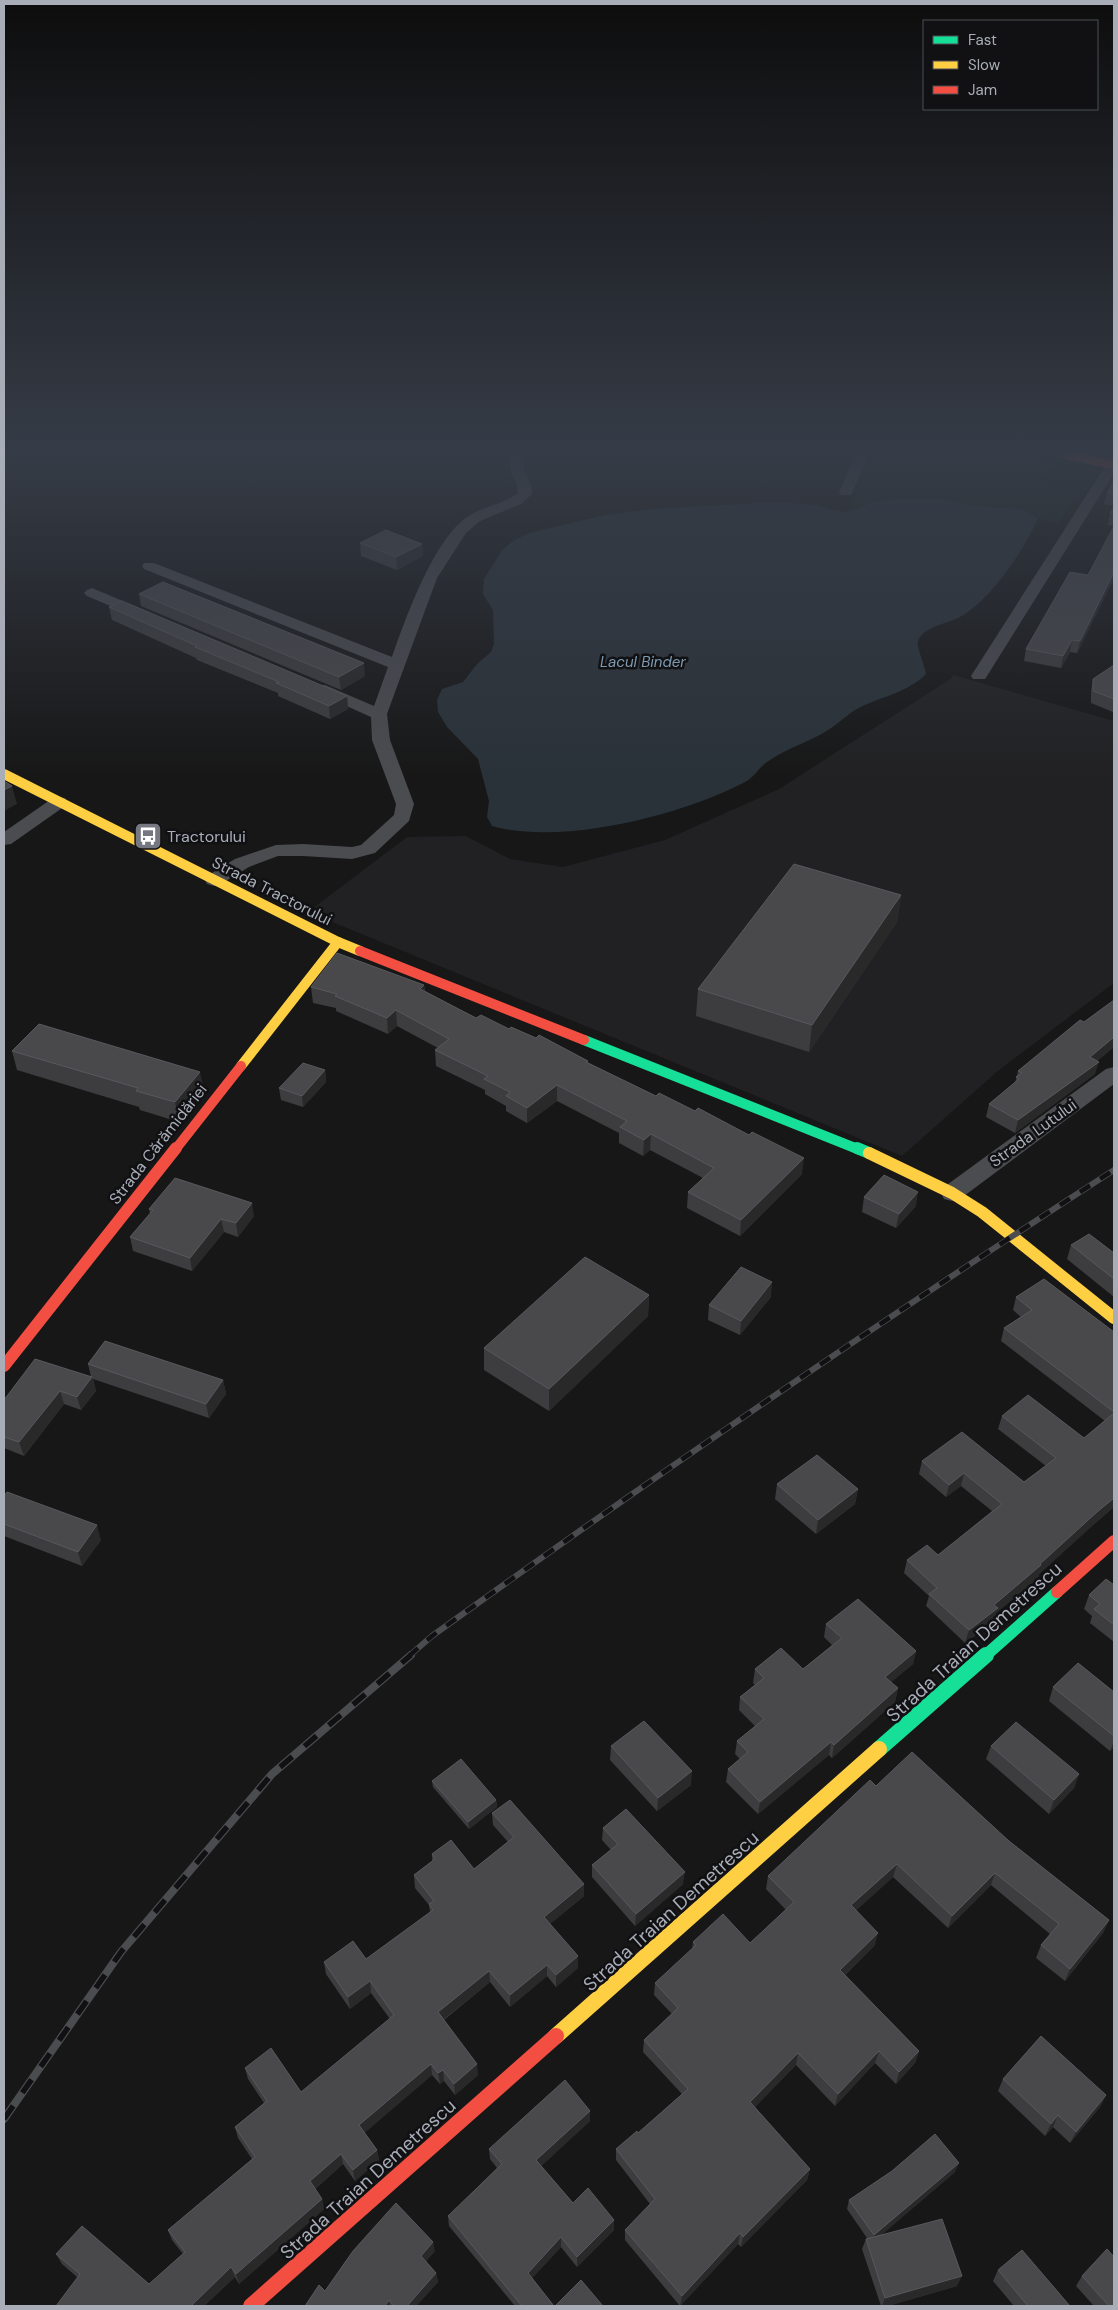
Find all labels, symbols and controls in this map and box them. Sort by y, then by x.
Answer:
legend [923,20,1098,110]
text: Fast [968,30,997,50]
text: Slow [968,55,1001,75]
text: Jam [968,80,997,100]
water label: Lacul Binder [600,652,686,672]
bus stop icon: Tractorului [133,821,163,851]
place label: Tractorului [167,826,246,847]
street label: Strada Tractorului [208,852,336,930]
street label: Strada Cărămidăriei [104,1079,212,1209]
street label: Strada Lutului [985,1094,1081,1172]
street label: Strada Traian Demetrescu [881,1556,1067,1728]
street label: Strada Traian Demetrescu [578,1825,764,1997]
street label: Strada Traian Demetrescu [275,2093,461,2265]

